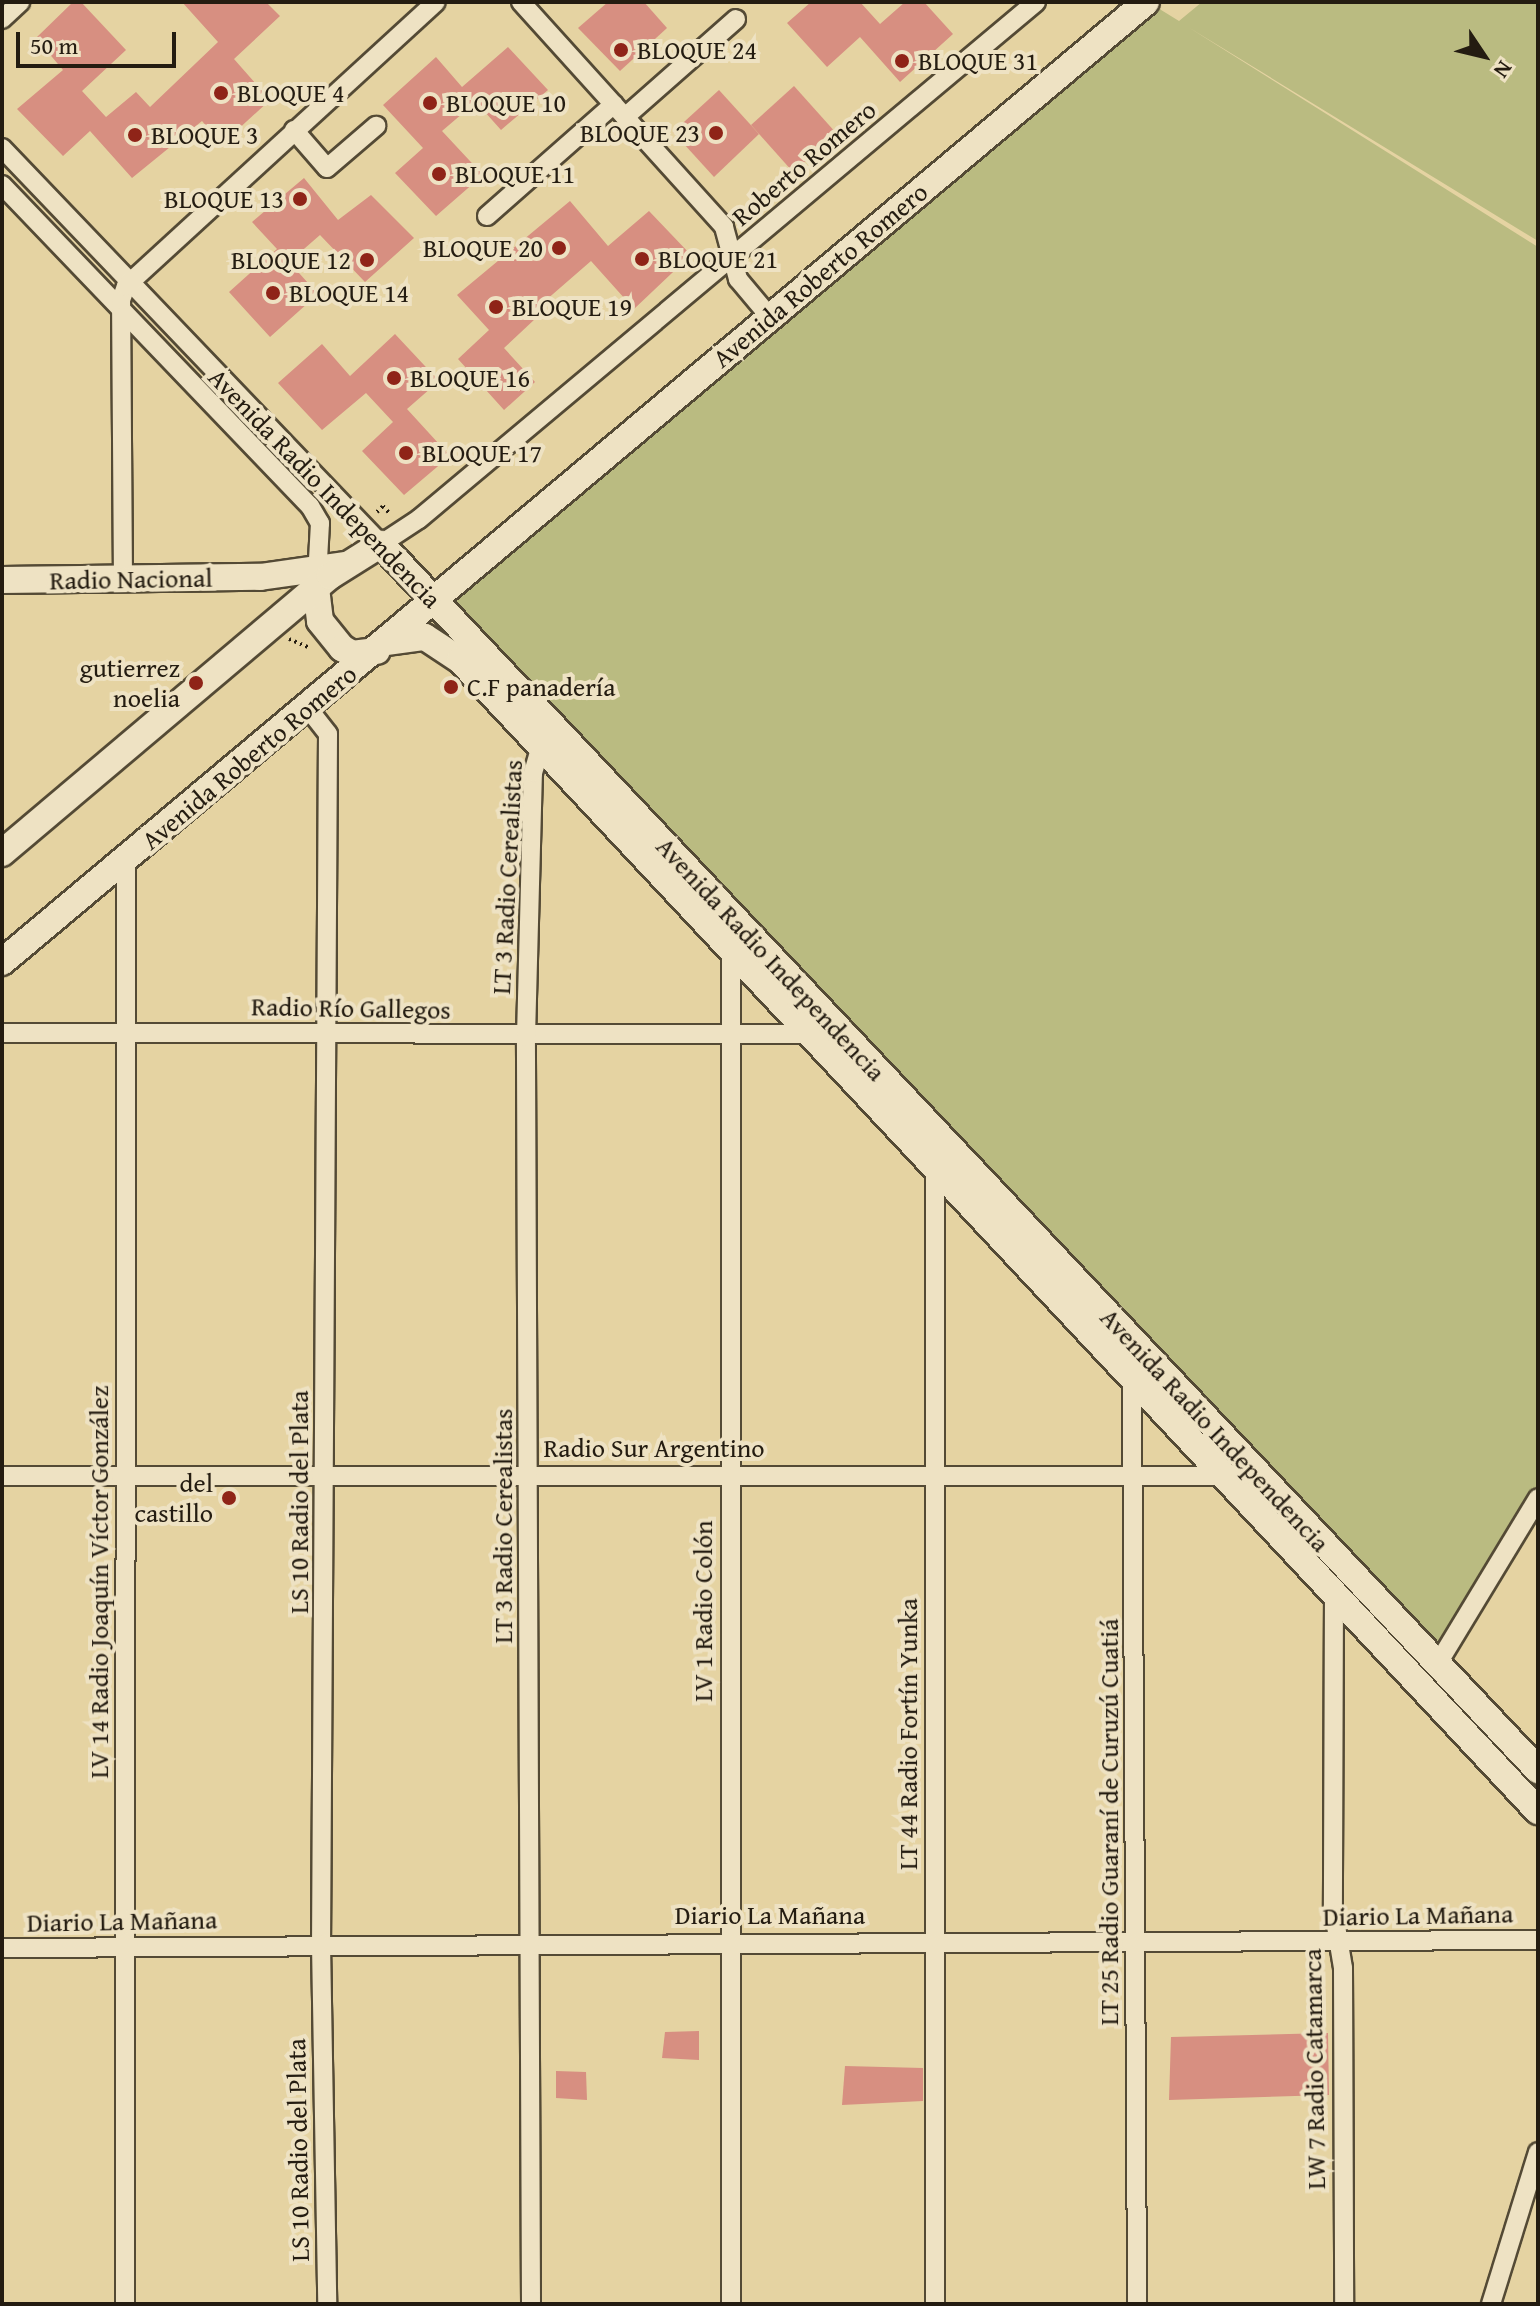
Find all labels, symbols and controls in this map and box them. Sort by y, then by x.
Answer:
scale bar [20,16,180,66]
north arrow [1444,16,1524,96]
text: 50 m [30,28,78,63]
place label: BLOQUE 24 [637,34,757,66]
marker: BLOQUE 24 [612,41,630,59]
place label: BLOQUE 31 [918,45,1038,77]
marker: BLOQUE 31 [893,52,911,70]
text: N [1486,55,1521,85]
place label: BLOQUE 4 [237,77,345,109]
marker: BLOQUE 4 [212,84,230,102]
place label: BLOQUE 10 [446,87,566,119]
marker: BLOQUE 10 [421,94,439,112]
street label: Roberto Romero [726,94,882,232]
place label: BLOQUE 23 [580,117,700,149]
place label: BLOQUE 3 [151,119,259,151]
marker: BLOQUE 23 [707,124,725,142]
marker: BLOQUE 3 [126,126,144,144]
place label: BLOQUE 11 [455,158,575,190]
marker: BLOQUE 11 [430,165,448,183]
street label: Avenida Roberto Romero [706,176,934,374]
place label: BLOQUE 13 [164,183,284,215]
marker: BLOQUE 13 [291,190,309,208]
place label: BLOQUE 20 [423,232,543,264]
marker: BLOQUE 20 [550,239,568,257]
place label: BLOQUE 21 [658,243,778,275]
place label: BLOQUE 12 [231,244,351,276]
marker: BLOQUE 21 [633,250,651,268]
marker: BLOQUE 12 [358,251,376,269]
place label: BLOQUE 14 [289,277,409,309]
marker: BLOQUE 14 [264,284,282,302]
place label: BLOQUE 19 [512,291,632,323]
marker: BLOQUE 19 [487,298,505,316]
street label: Avenida Radio Independencia [202,362,448,614]
place label: BLOQUE 16 [410,362,530,394]
marker: BLOQUE 16 [385,369,403,387]
place label: BLOQUE 17 [422,437,542,469]
marker: BLOQUE 17 [397,444,415,462]
street label: Radio Nacional [49,562,213,596]
place label: gutierrez noelia [80,652,180,714]
street label: Avenida Roberto Romero [135,658,363,856]
place label: C.F panadería [467,671,615,703]
marker: gutierrez noelia [187,674,205,692]
marker: C.F panadería [442,678,460,696]
street label: LT 3 Radio Cerealistas [485,759,529,995]
street label: Avenida Radio Independencia [650,831,892,1087]
street label: Radio Río Gallegos [251,991,451,1025]
street label: Avenida Radio Independencia [1094,1302,1336,1558]
street label: LV 14 Radio Joaquín Víctor González [83,1386,115,1778]
street label: LS 10 Radio del Plata [283,1390,315,1614]
street label: LT 3 Radio Cerealistas [487,1409,519,1643]
street label: Radio Sur Argentino [543,1432,765,1464]
place label: del castillo [135,1467,213,1528]
marker: del castillo [220,1489,238,1507]
street label: LV 1 Radio Colón [687,1520,719,1702]
street label: LT 44 Radio Fortín Yunka [892,1598,924,1870]
street label: LT 25 Radio Guaraní de Curuzú Cuatiá [1093,1619,1125,2025]
street label: Diario La Mañana [1323,1898,1513,1932]
street label: Diario La Mañana [675,1899,865,1931]
street label: Diario La Mañana [27,1904,217,1938]
street label: LW 7 Radio Catamarca [1296,1948,1332,2190]
street label: LS 10 Radio del Plata [280,2038,316,2262]

